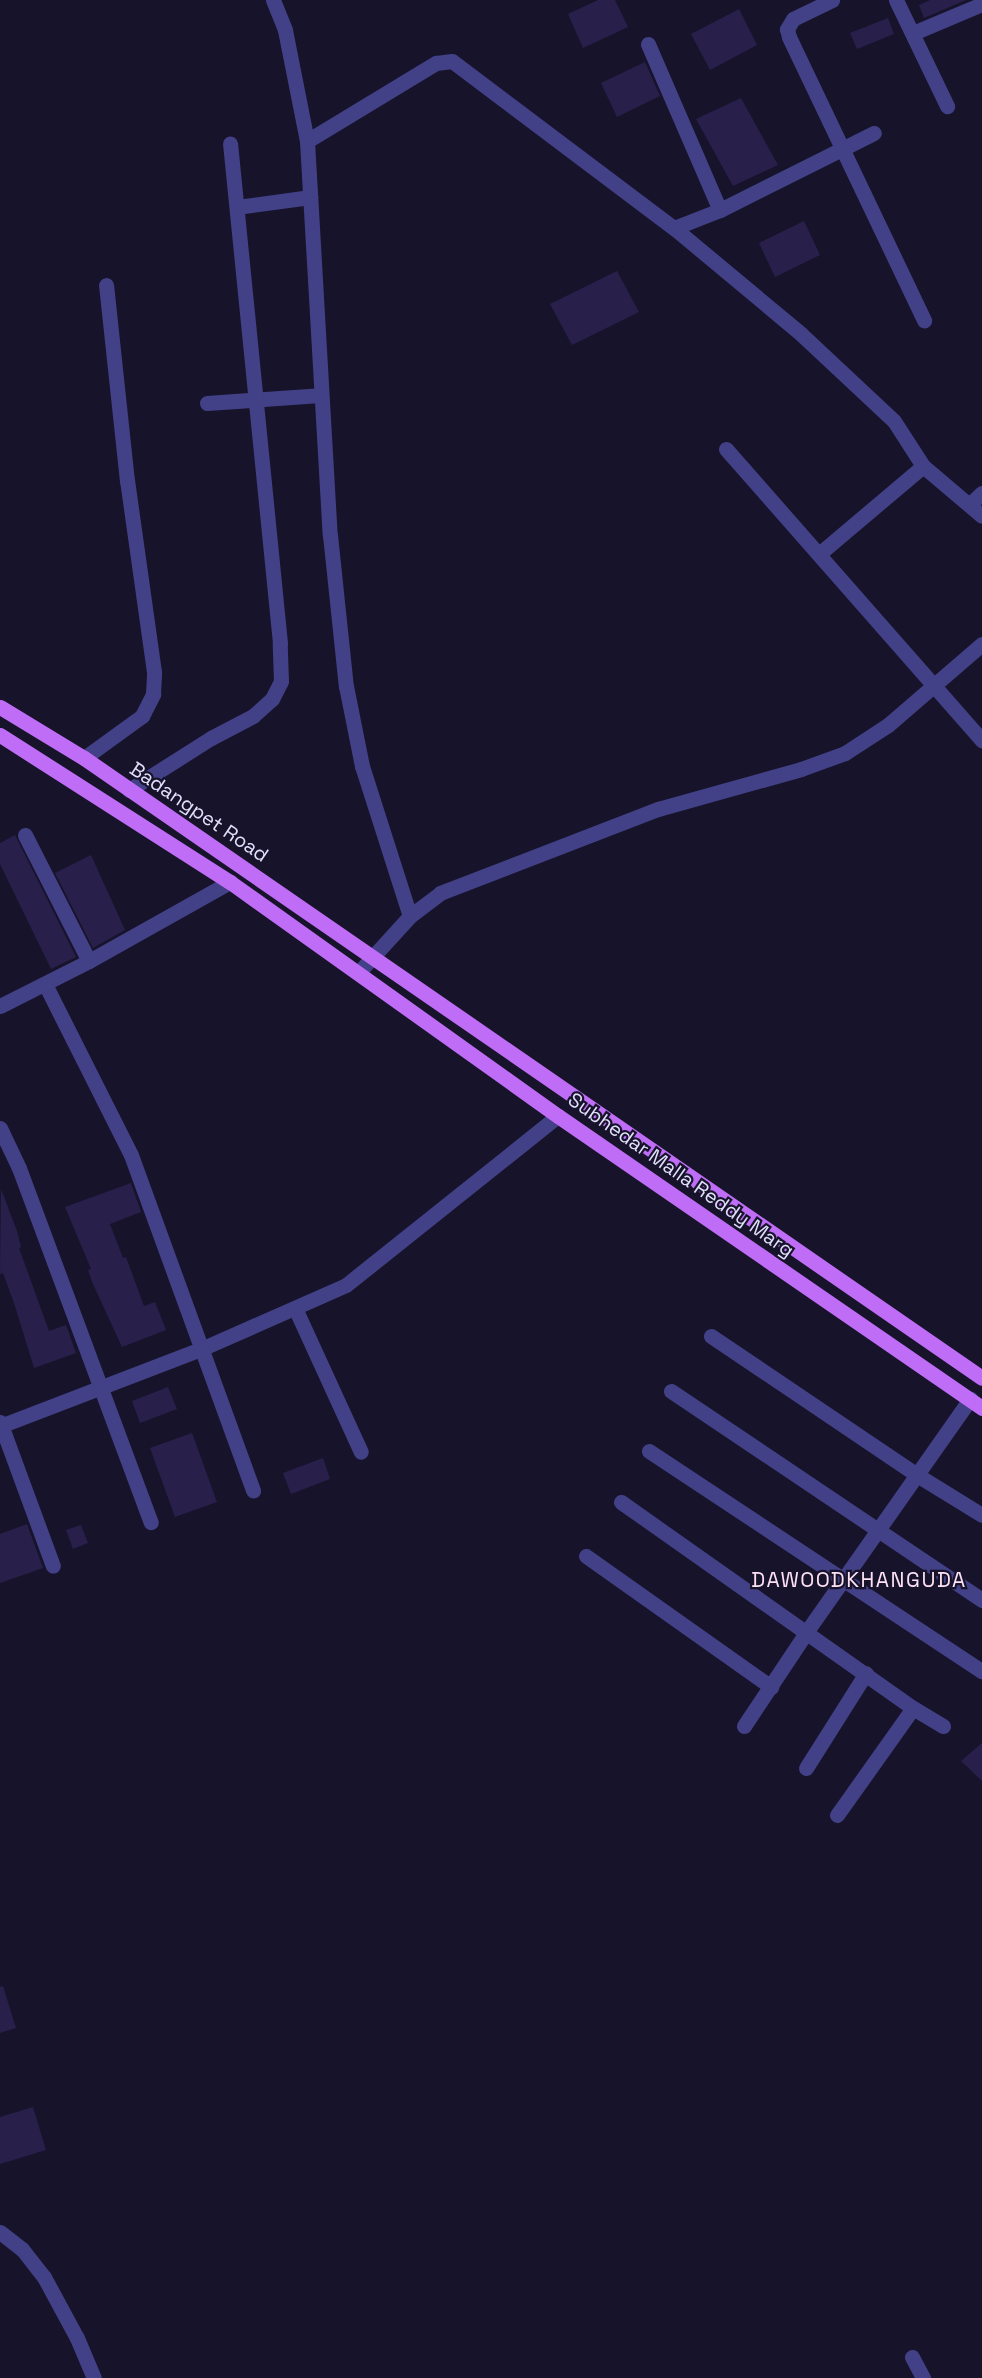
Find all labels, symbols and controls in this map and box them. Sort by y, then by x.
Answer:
street label: Badangpet Road [125,757,273,867]
street label: Subhedar Malla Reddy Marg [563,1088,799,1262]
district label: DAWOODKHANGUDA [751,1567,967,1593]

